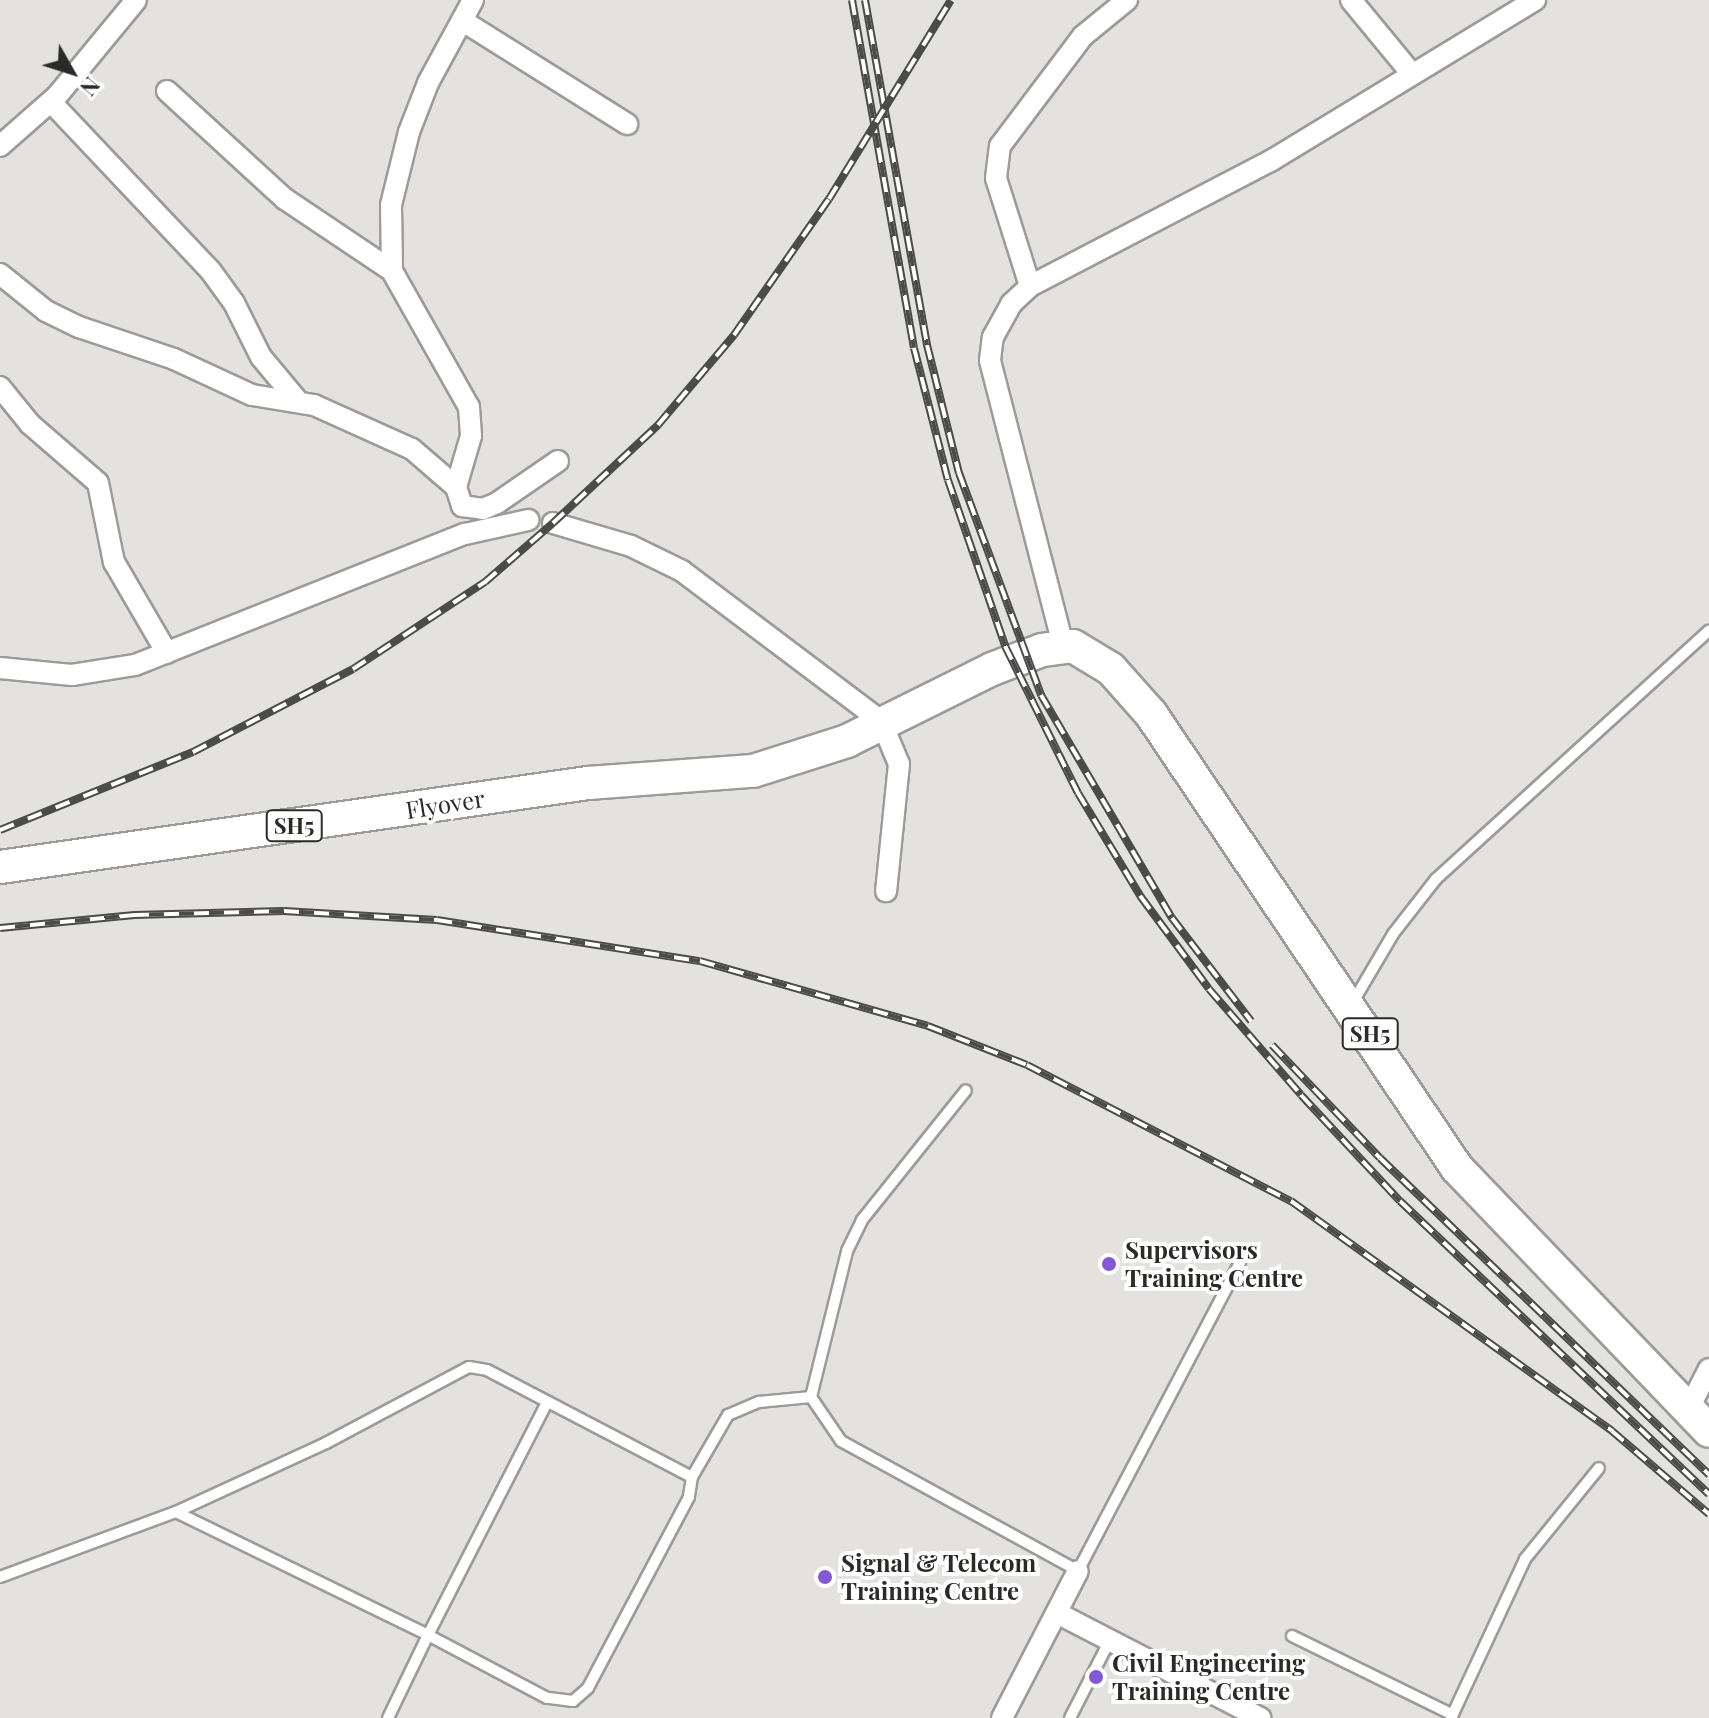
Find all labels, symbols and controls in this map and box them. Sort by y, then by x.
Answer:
north arrow [32,32,112,112]
text: N [74,71,107,103]
street label: Flyover [403,784,487,824]
road number: SH5 [264,808,324,844]
road number: SH5 [1340,1016,1400,1052]
place label: Supervisors Training Centre [1125,1236,1303,1292]
marker: Supervisors Training Centre [1100,1255,1118,1273]
place label: Signal & Telecom Training Centre [841,1549,1037,1605]
marker: Signal & Telecom Training Centre [816,1568,834,1586]
place label: Civil Engineering Training Centre [1112,1649,1305,1705]
marker: Civil Engineering Training Centre [1087,1668,1105,1686]

